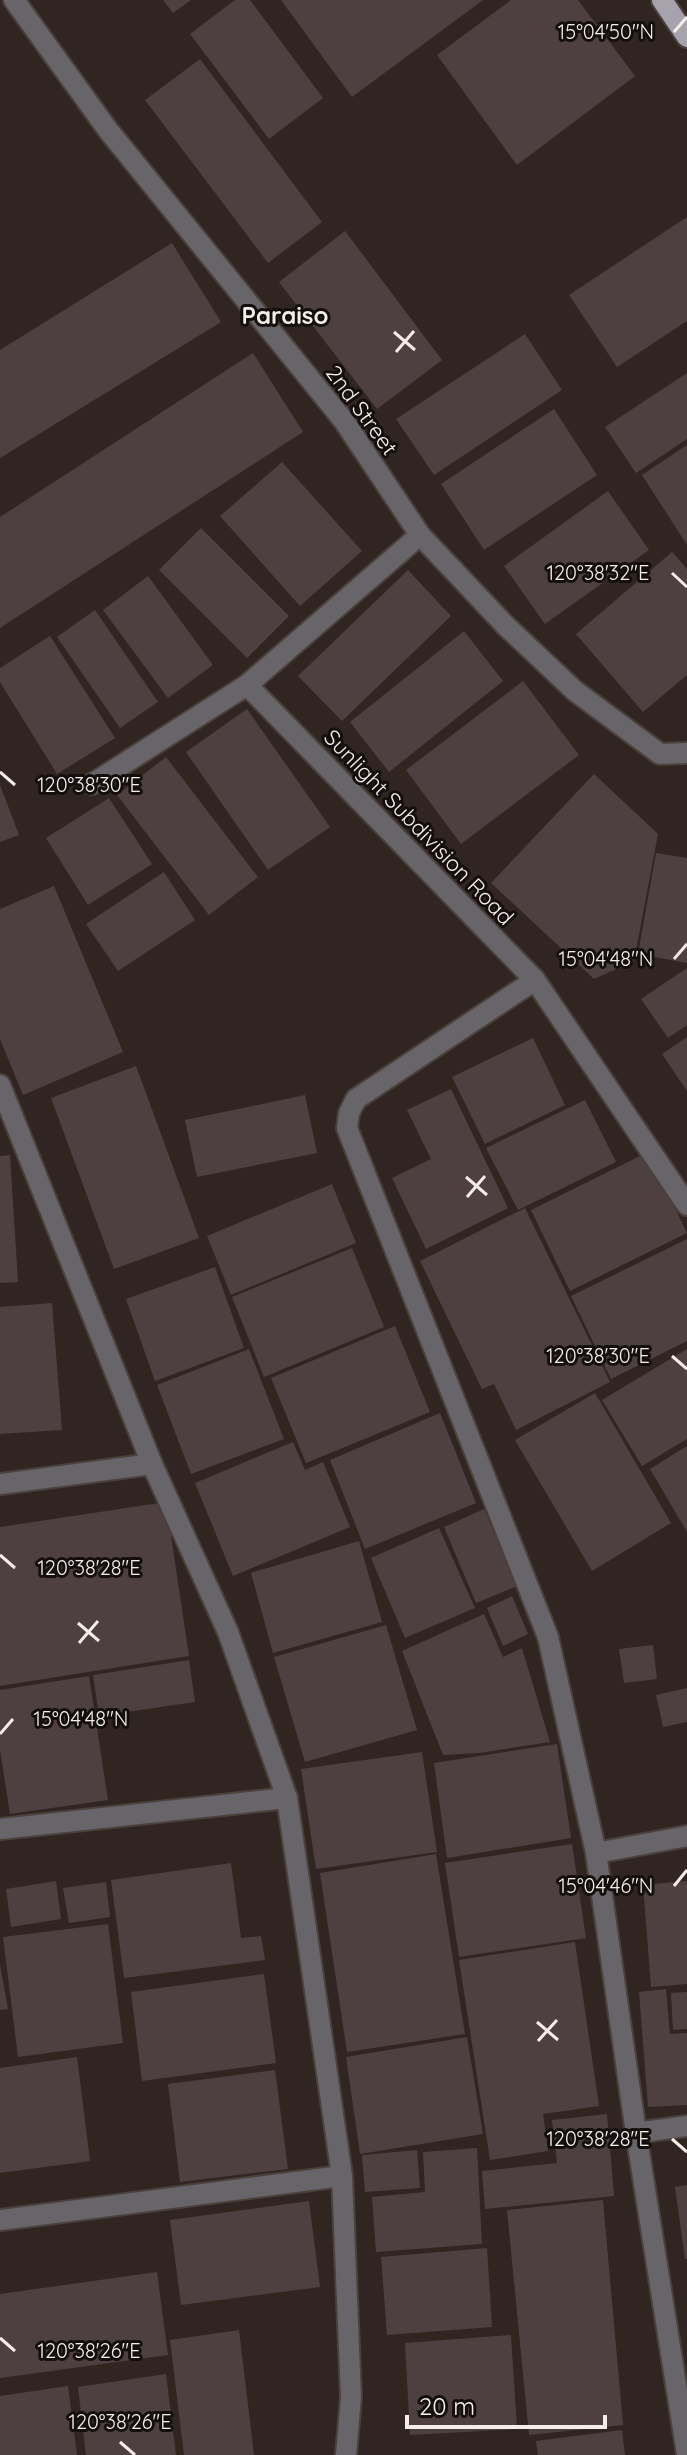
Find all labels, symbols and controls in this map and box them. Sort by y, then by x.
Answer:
text: 15°04'50"N [558,19,654,44]
district label: Paraiso [242,300,328,330]
street label: 2nd Street [320,360,404,460]
text: 120°38'32"E [547,560,649,585]
street label: Sunlight Subdivision Road [318,723,520,931]
text: 120°38'30"E [37,772,141,797]
text: 15°04'48"N [559,946,653,971]
text: 120°38'30"E [546,1343,650,1368]
text: 120°38'28"E [37,1555,141,1580]
text: 15°04'48"N [34,1706,128,1731]
text: 15°04'46"N [559,1873,653,1898]
text: 120°38'28"E [546,2126,650,2151]
text: 120°38'26"E [37,2338,141,2363]
scale bar [407,2379,605,2429]
text: 20 m [419,2391,475,2421]
text: 120°38'26"E [68,2409,172,2434]

